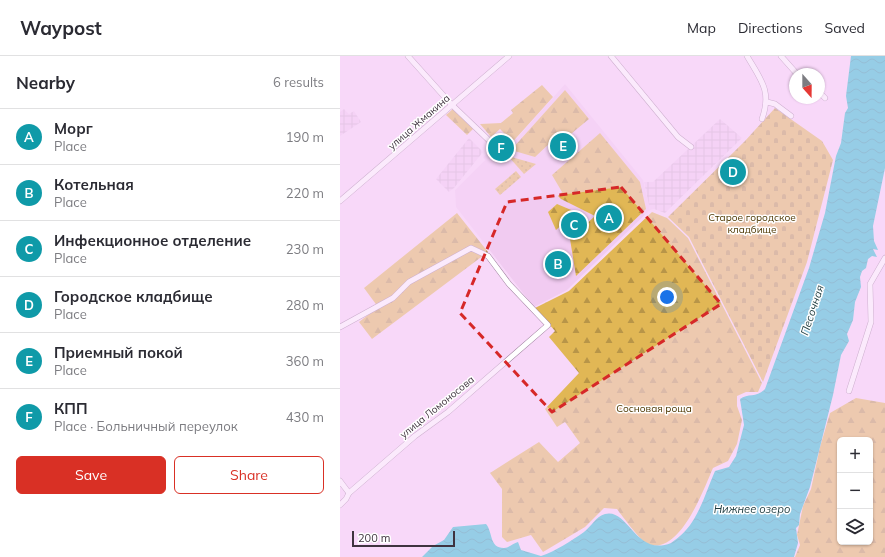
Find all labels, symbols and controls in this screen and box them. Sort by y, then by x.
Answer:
text: Waypost [20,16,102,40]
text: Map [687,19,716,37]
text: Directions [738,19,803,37]
text: Saved [825,19,865,37]
north arrow [789,68,825,104]
text: Nearby [16,72,75,93]
text: 6 results [273,74,324,90]
street label: улица Жмакина [385,92,453,152]
text: Морг [54,119,93,138]
text: A [24,129,34,145]
text: 190 m [286,129,324,145]
pin: E [550,131,576,161]
pin: F [488,133,514,163]
text: Place [54,138,87,154]
pin: D [720,157,746,187]
text: Котельная [54,175,134,194]
text: B [25,185,33,201]
text: 220 m [286,185,324,201]
text: Place [54,194,87,210]
pin: A [596,203,622,233]
pin: C [561,210,587,240]
park label: Старое городское кладбище [708,211,796,236]
text: Инфекционное отделение [54,231,251,250]
text: C [25,241,33,257]
text: 230 m [286,241,324,257]
pin: B [545,249,571,279]
text: Place [54,250,87,266]
water label: Песочная [797,283,827,337]
text: Городское кладбище [54,287,213,306]
your location [657,287,677,307]
text: D [24,297,34,313]
text: 280 m [286,297,324,313]
text: Place [54,306,87,322]
text: Приемный покой [54,343,183,362]
text: E [25,353,33,369]
text: 360 m [286,353,324,369]
text: Place [54,362,87,378]
street label: улица Ломоносова [397,373,477,441]
text: КПП [54,399,88,418]
park label: Сосновая роща [616,402,692,415]
text: F [25,409,33,425]
text: 430 m [286,409,324,425]
text: Place · Больничный переулок [54,418,238,434]
map controls [837,437,873,545]
button: + [837,437,873,473]
button: Save [16,456,166,494]
button: Share [174,456,324,494]
button: − [837,473,873,509]
water label: Нижнее озеро [714,502,790,516]
button: layers [837,509,873,545]
scale bar [352,529,455,548]
text: 200 m [358,531,390,545]

